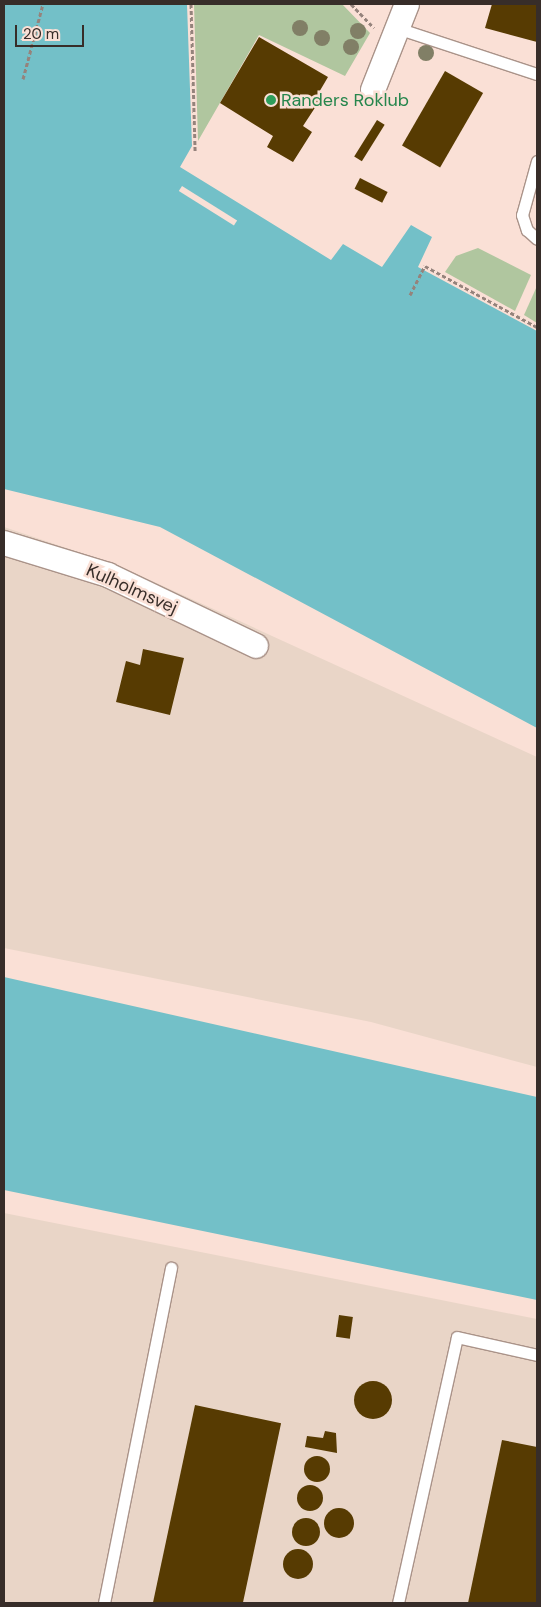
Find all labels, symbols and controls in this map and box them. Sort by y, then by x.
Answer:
scale bar [18,15,86,47]
text: 20 m [23,24,59,44]
place label: Randers Roklub [281,89,409,111]
marker: Randers Roklub [265,94,277,106]
street label: Kulholmsvej [83,559,181,619]

